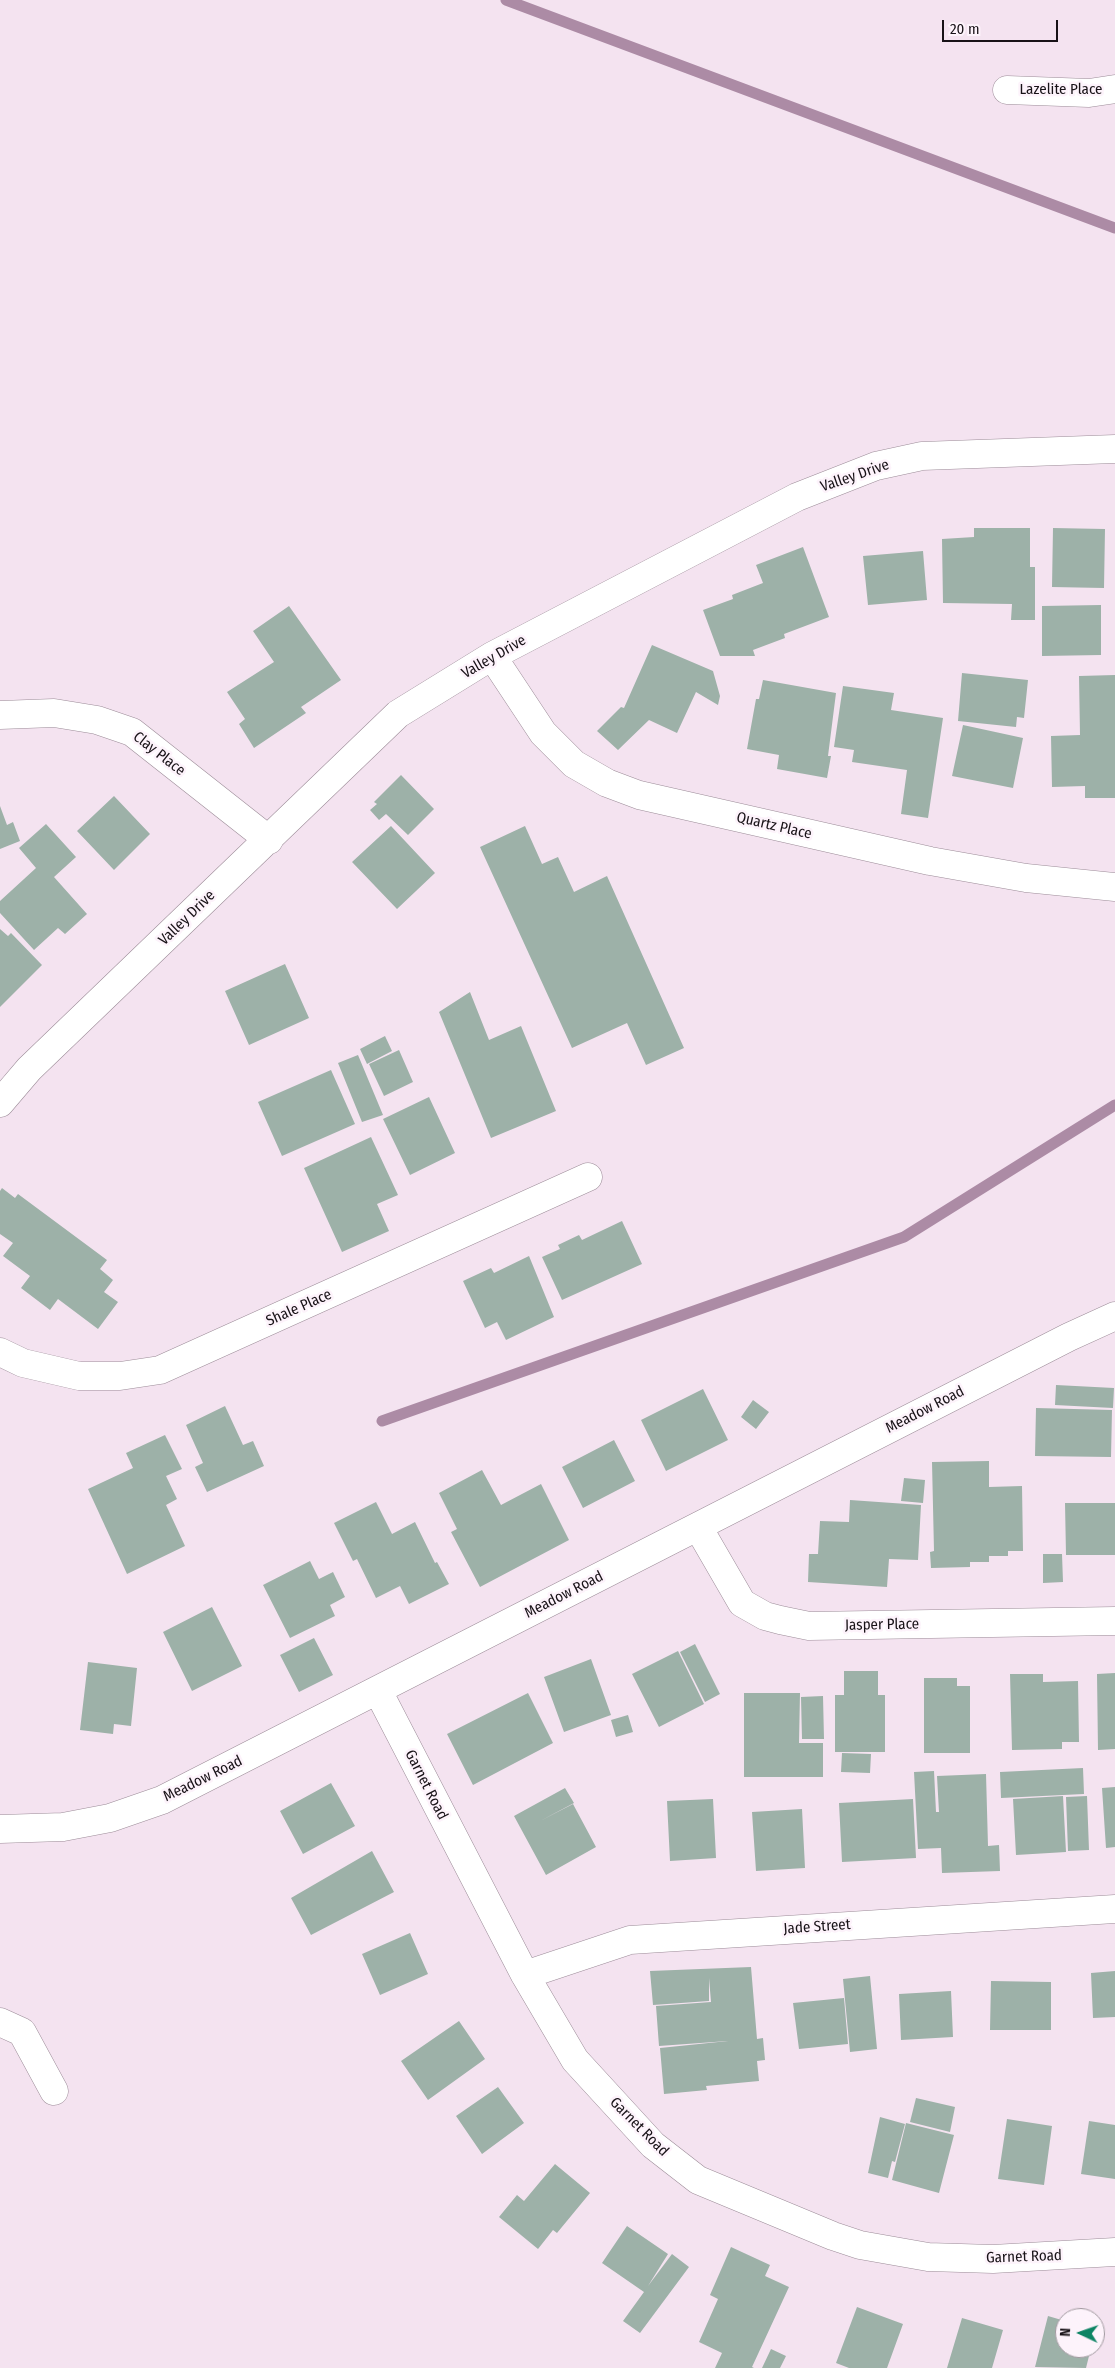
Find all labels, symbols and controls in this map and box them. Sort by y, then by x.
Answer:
scale bar [945,10,1061,42]
text: 20 m [950,20,980,38]
street label: Lazelite Place [1020,81,1102,99]
street label: Valley Drive [818,456,892,496]
street label: Valley Drive [459,631,529,683]
street label: Clay Place [129,728,189,780]
street label: Quartz Place [735,809,813,843]
street label: Valley Drive [155,887,219,949]
street label: Shale Place [263,1286,335,1330]
street label: Meadow Road [883,1383,967,1437]
street label: Meadow Road [522,1568,606,1622]
street label: Jasper Place [845,1615,919,1635]
street label: Garnet Road [401,1747,451,1823]
street label: Meadow Road [161,1752,245,1806]
street label: Jade Street [783,1916,851,1938]
street label: Garnet Road [606,2094,672,2160]
street label: Garnet Road [986,2247,1062,2267]
north arrow [1055,2308,1105,2358]
text: N [1057,2328,1074,2337]

